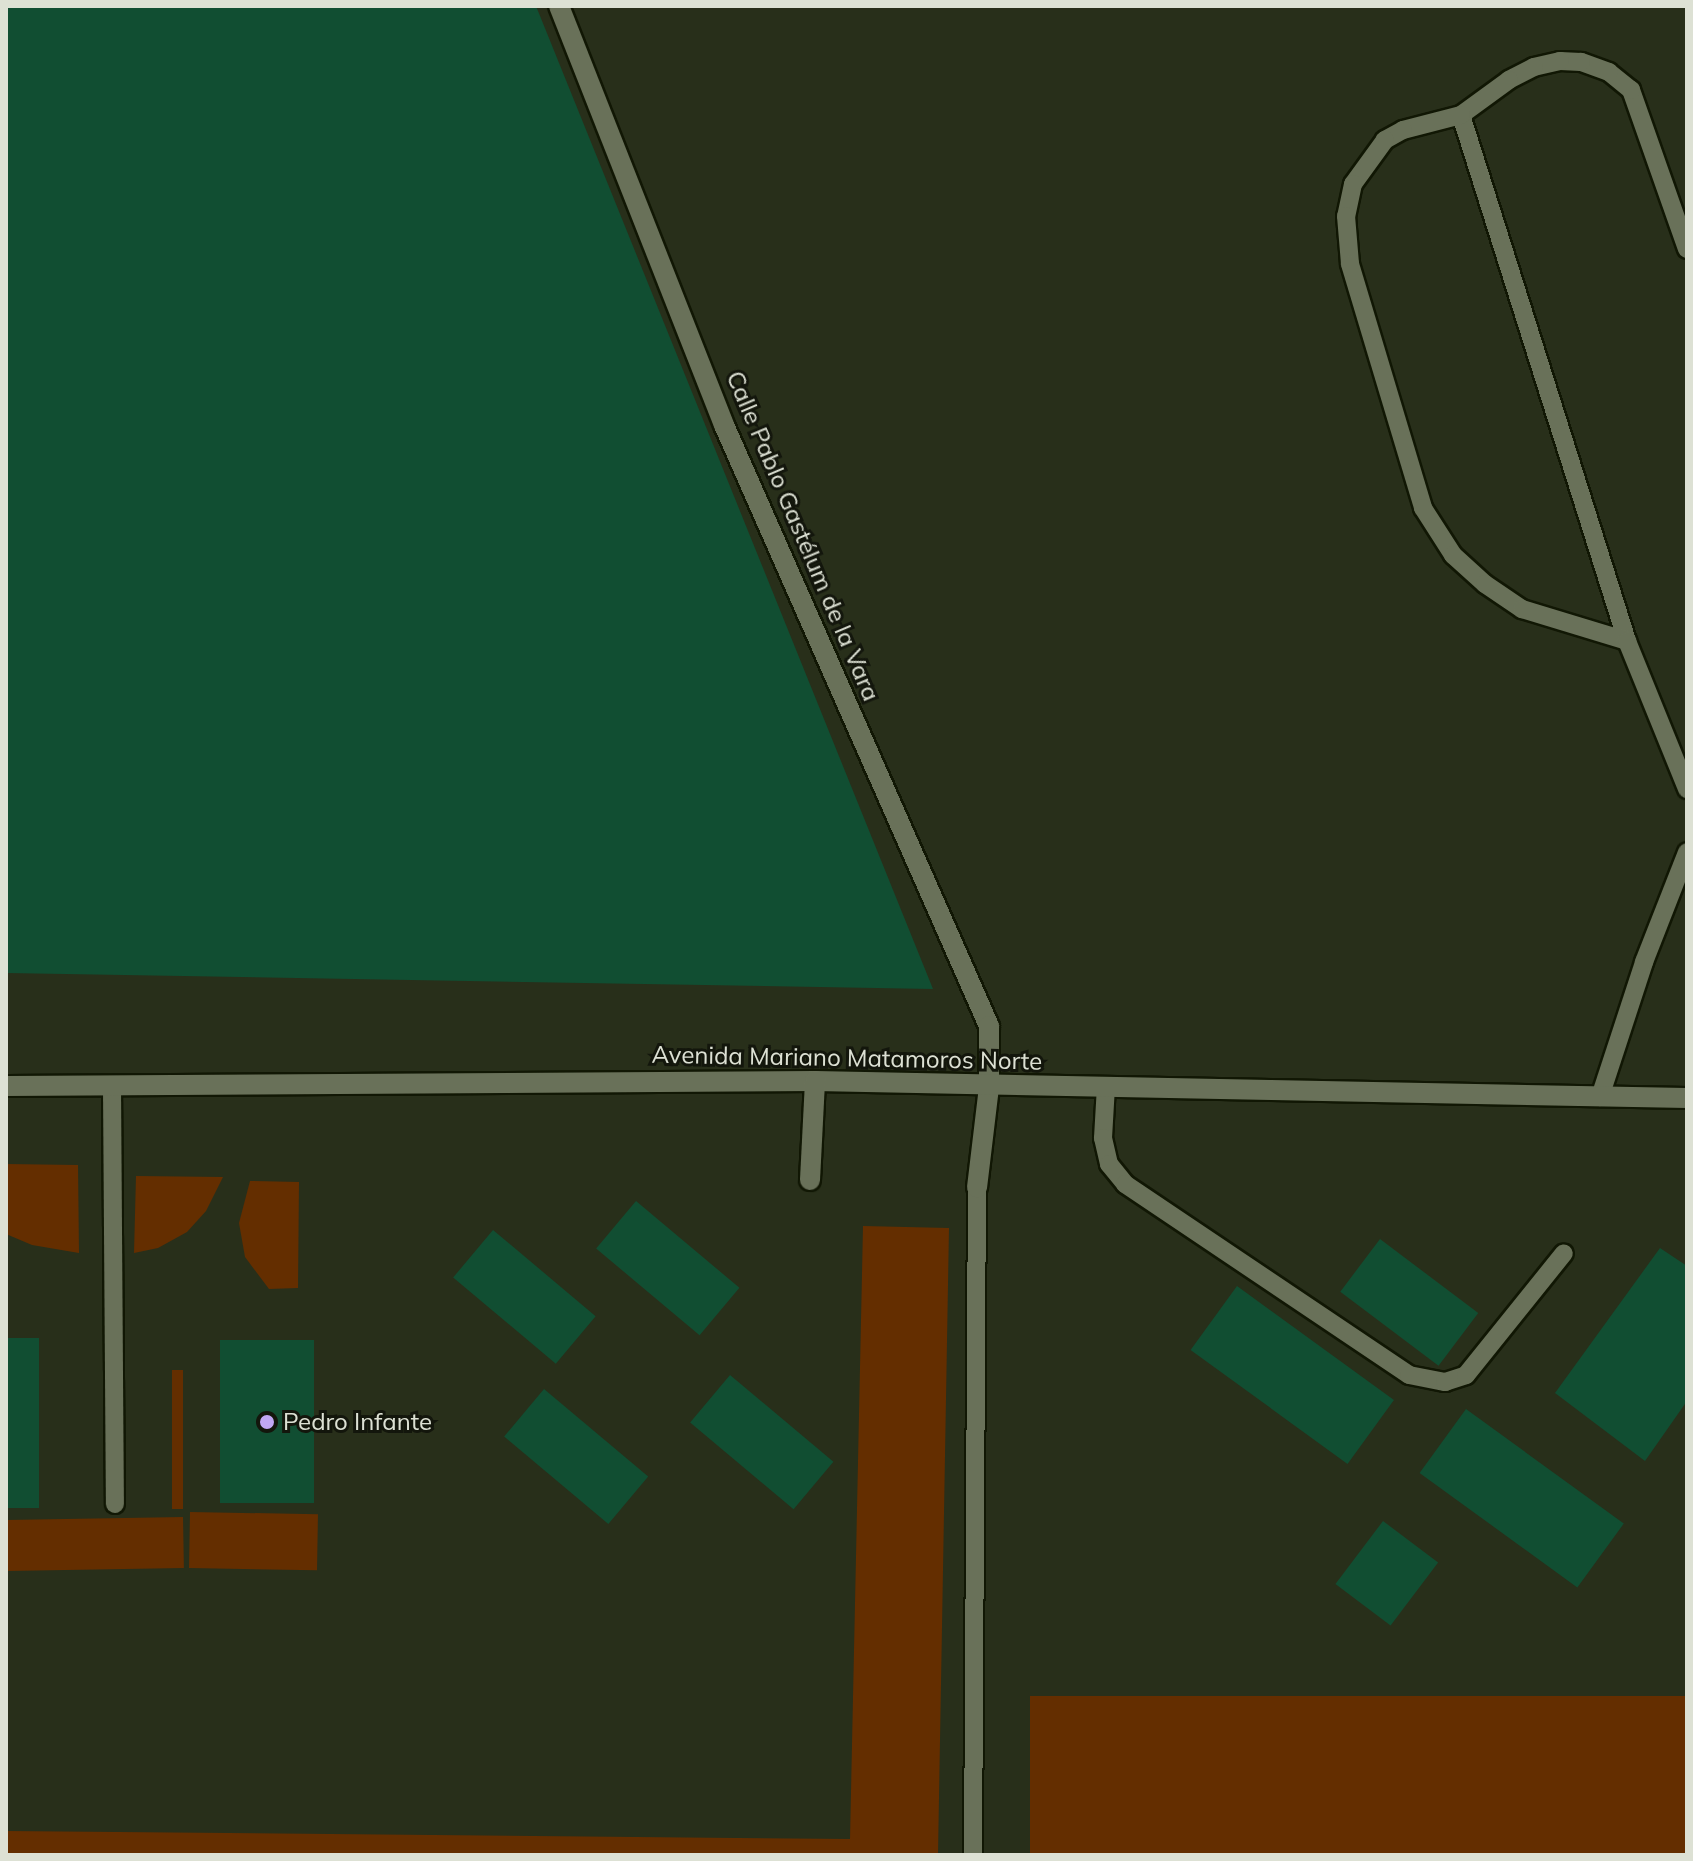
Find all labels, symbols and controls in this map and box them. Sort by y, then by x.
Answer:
street label: Calle Pablo Gastélum de la Vara [720,367,886,705]
street label: Avenida Mariano Matamoros Norte [651,1040,1043,1076]
place label: Pedro Infante [283,1408,432,1436]
marker: Pedro Infante [258,1413,276,1431]

